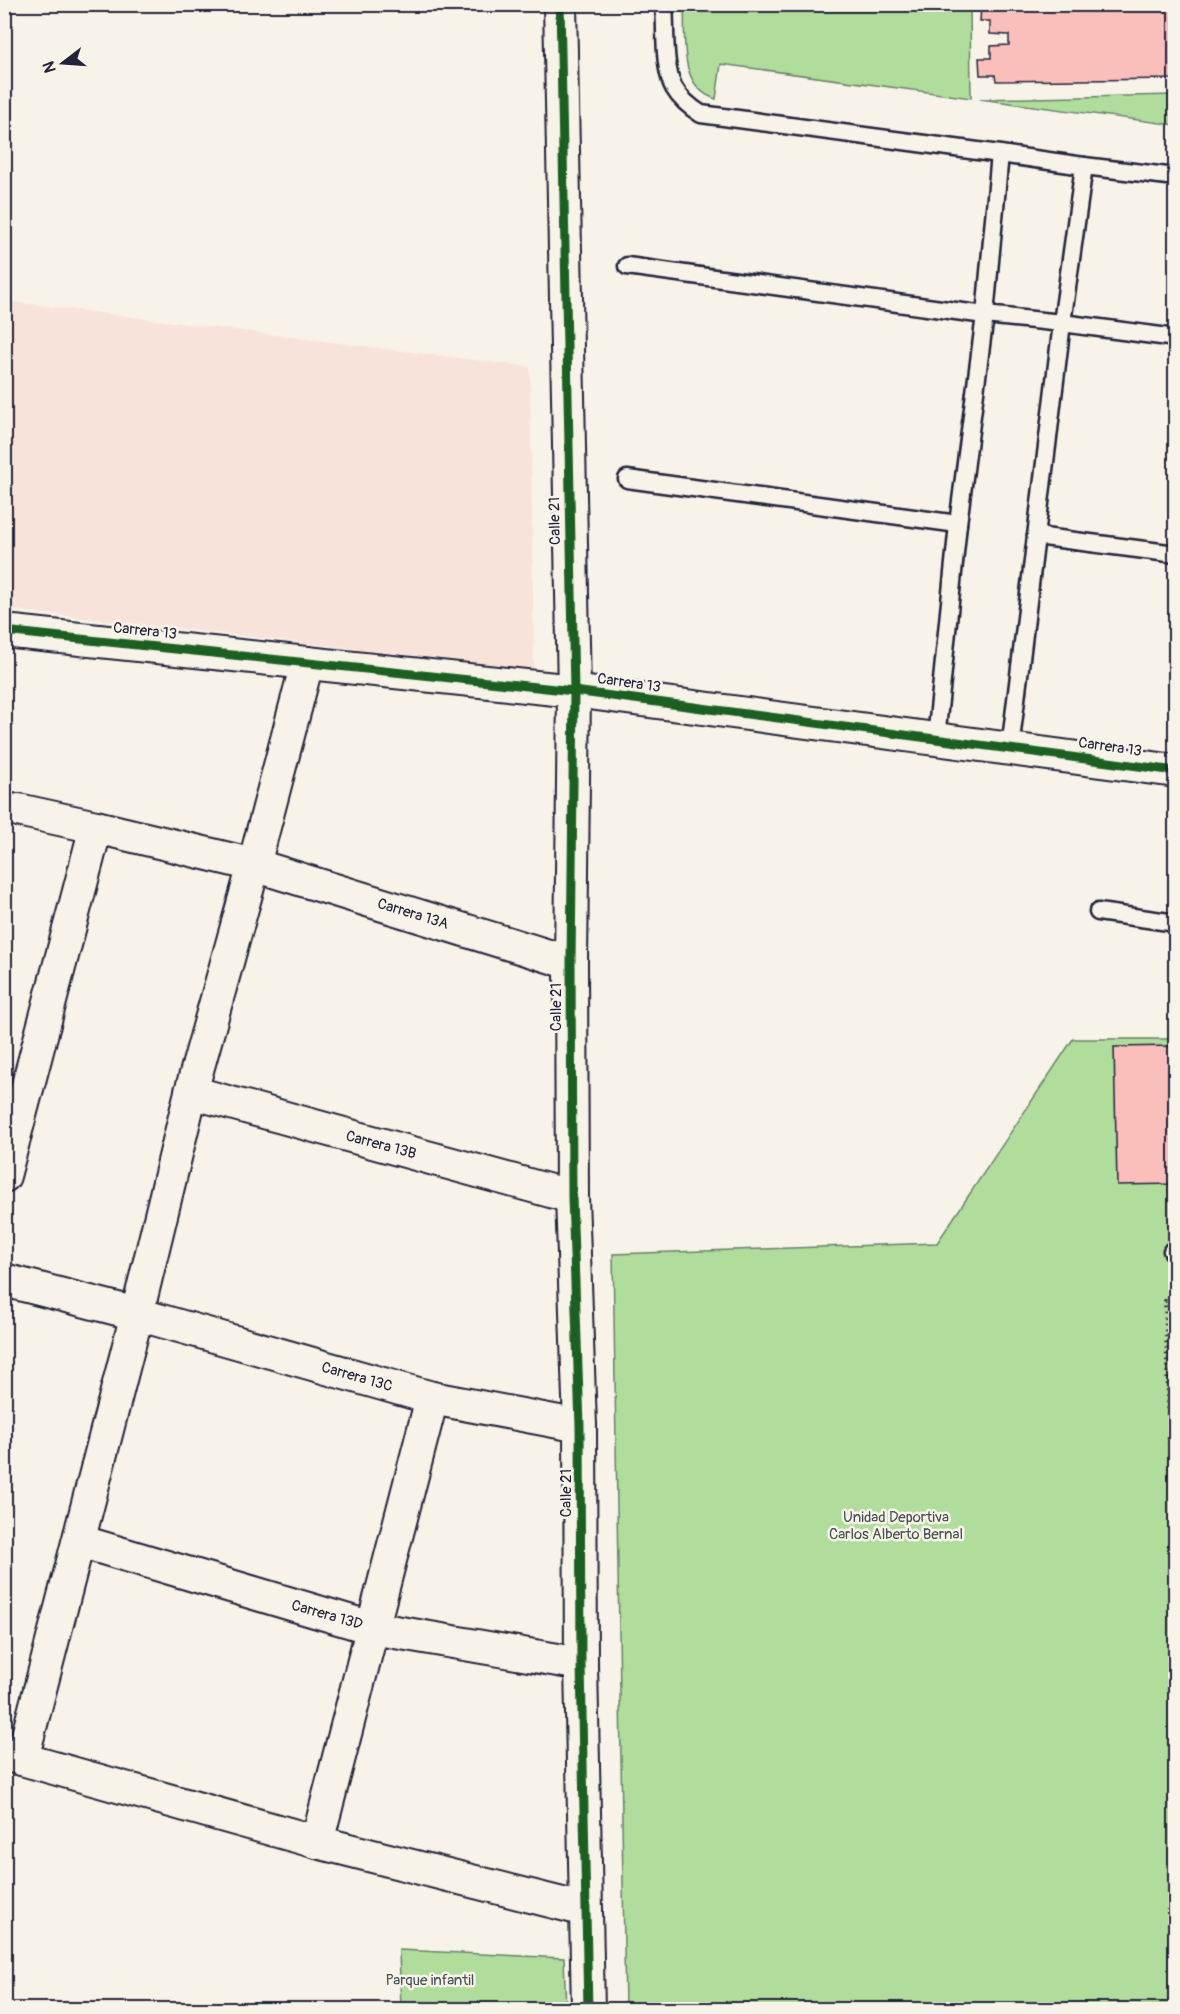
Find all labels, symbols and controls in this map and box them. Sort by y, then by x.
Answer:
north arrow [33,33,93,93]
text: N [38,59,61,75]
street label: Calle 21 [545,497,565,545]
street label: Carrera 13 [112,618,178,644]
street label: Carrera 13 [596,669,662,697]
street label: Carrera 13 [1077,733,1143,761]
street label: Carrera 13A [375,894,451,934]
street label: Calle 21 [547,983,566,1031]
street label: Carrera 13B [344,1126,418,1164]
street label: Carrera 13C [319,1358,395,1396]
street label: Calle 21 [557,1469,576,1517]
park label: Unidad Deportiva Carlos Alberto Bernal [829,1508,963,1544]
street label: Carrera 13D [289,1596,365,1634]
park label: Parque infantil [386,1971,474,1990]

